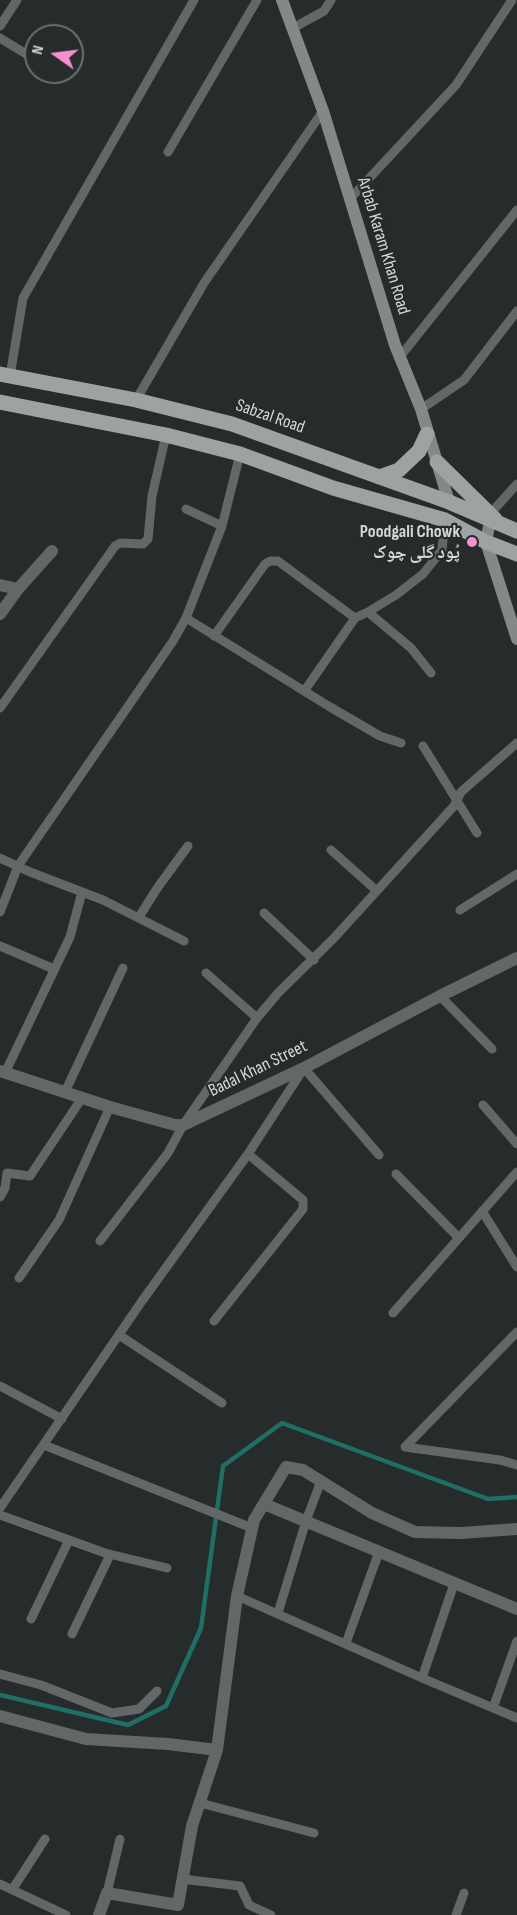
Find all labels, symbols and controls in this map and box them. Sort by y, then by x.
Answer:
north arrow [24,24,84,84]
text: N [28,44,48,56]
street label: Arbab Karam Khan Road [352,175,414,317]
street label: Sabzal Road [233,395,307,439]
place label: Poodgali Chowk پُود گلی چوک [360,521,460,564]
marker: Poodgali Chowk پُود گلی چوک [465,535,479,549]
street label: Badal Khan Street [205,1036,311,1102]

